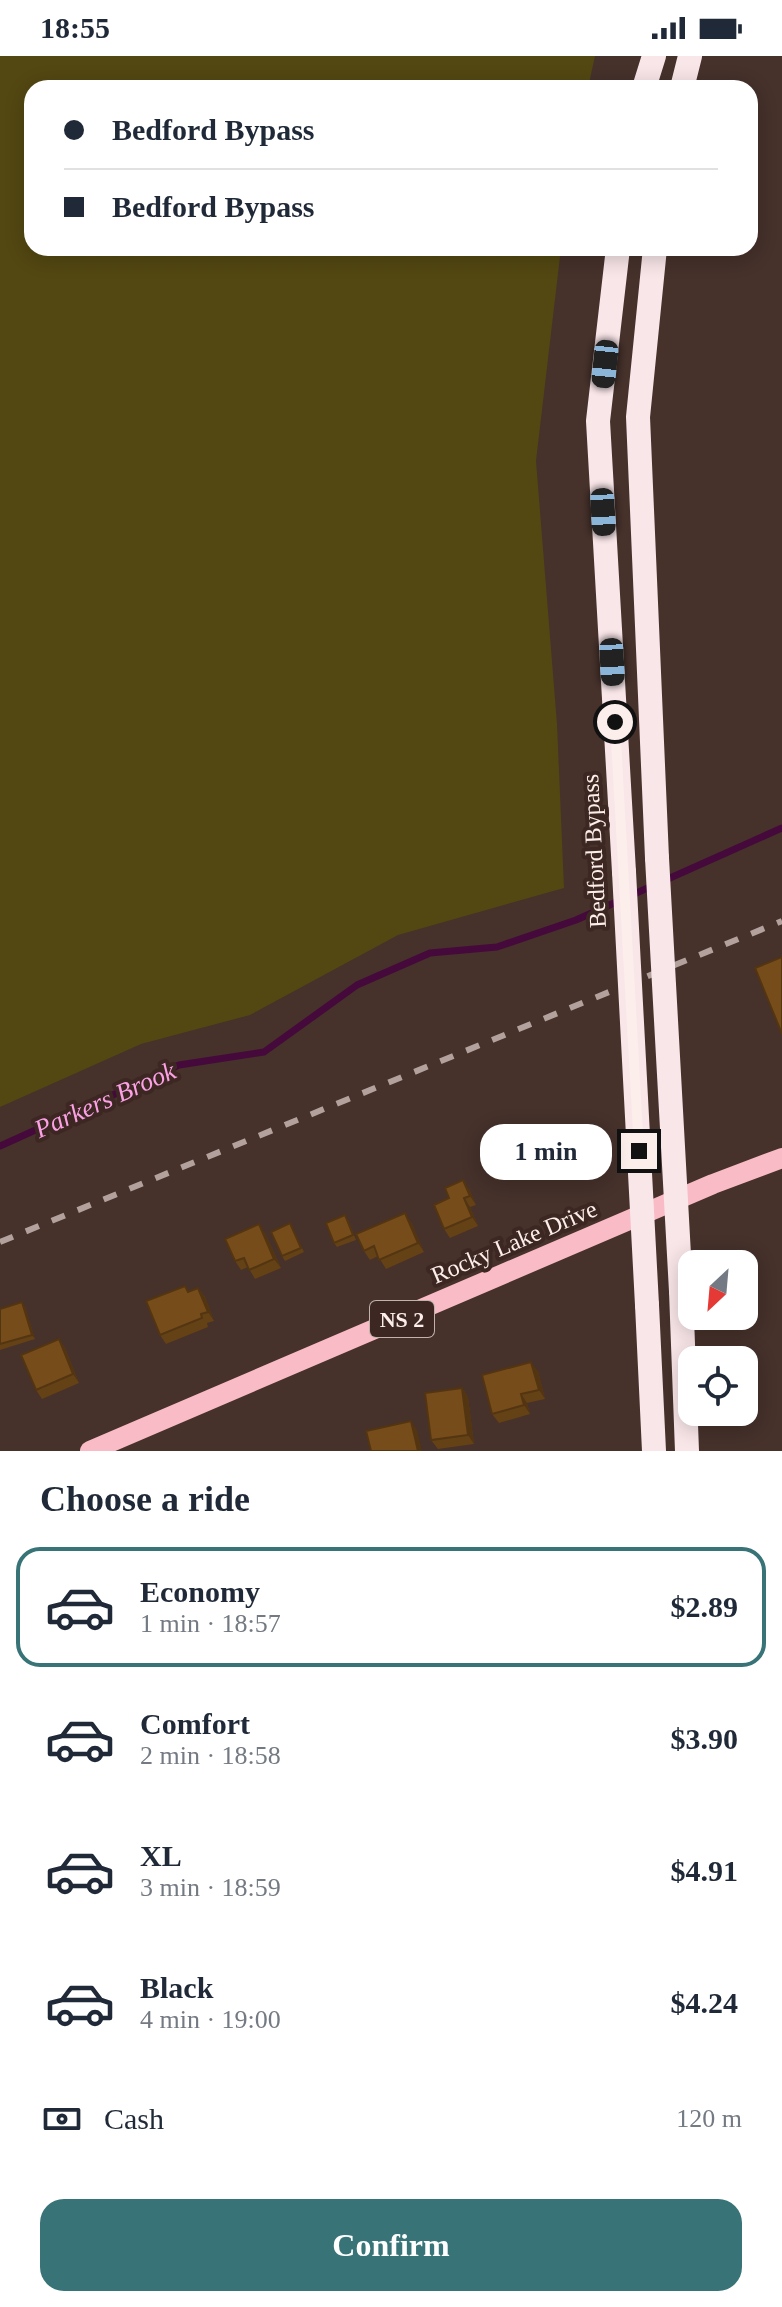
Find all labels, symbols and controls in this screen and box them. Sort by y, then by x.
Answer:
text: 18:55 [40,11,110,44]
text: Bedford Bypass [112,113,315,146]
text: Bedford Bypass [112,190,315,223]
car [591,339,619,389]
car [590,487,616,537]
car [599,637,625,687]
route start [597,704,633,740]
street label: Bedford Bypass [577,773,611,929]
water label: Parkers Brook [29,1056,180,1144]
callout: 1 min [479,1123,611,1179]
route end [621,1133,657,1169]
text: 1 min [515,1137,577,1166]
street label: Rocky Lake Drive [427,1195,601,1289]
north arrow [678,1250,758,1330]
map controls [678,1250,758,1426]
road number: NS 2 [370,1301,434,1337]
button: locate [678,1346,758,1426]
text: Choose a ride [40,1479,250,1519]
icon: car [44,1571,116,1643]
text: Economy [140,1575,260,1608]
text: $2.89 [671,1590,738,1623]
text: 1 min · 18:57 [140,1609,281,1638]
icon: car [44,1703,116,1775]
text: Comfort [140,1707,250,1740]
text: $3.90 [671,1722,738,1755]
text: 2 min · 18:58 [140,1741,281,1770]
icon: car [44,1835,116,1907]
text: XL [140,1839,182,1872]
text: $4.91 [671,1854,738,1887]
text: 3 min · 18:59 [140,1873,281,1902]
icon: car [44,1967,116,2039]
text: Black [140,1971,213,2004]
text: $4.24 [671,1986,738,2019]
text: 4 min · 19:00 [140,2005,281,2034]
icon: cash [40,2097,84,2141]
text: Cash [104,2102,164,2135]
text: 120 m [676,2104,742,2133]
button: Confirm [40,2199,742,2291]

